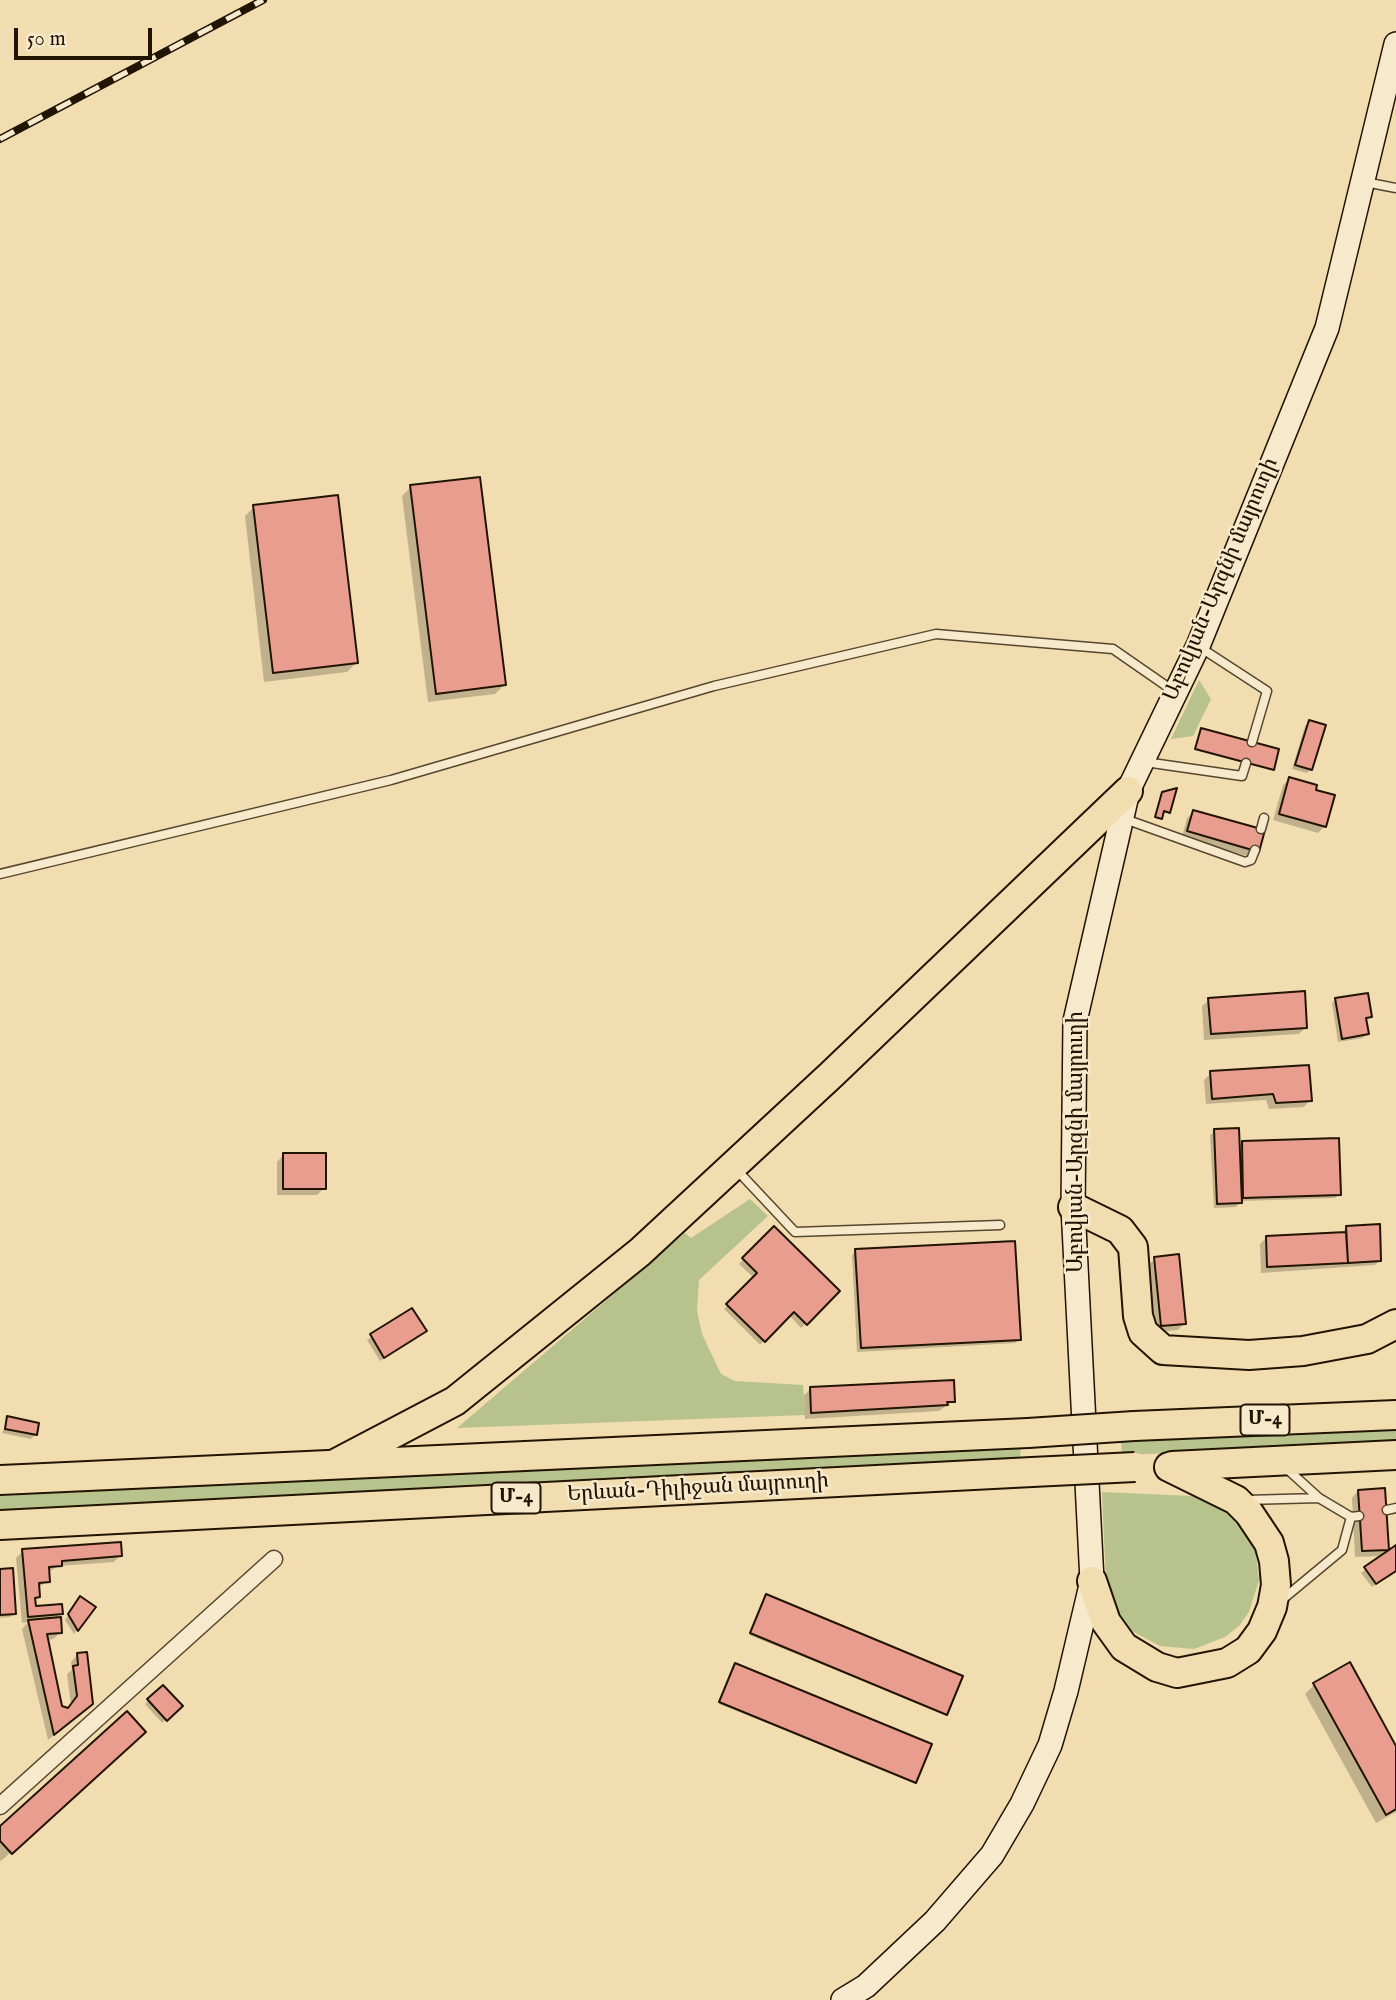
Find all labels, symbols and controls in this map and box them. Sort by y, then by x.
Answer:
scale bar [18,14,156,58]
text: 50 m [27,26,66,53]
street label: Աբովյան-Արզնի մայրուղի [1159,455,1285,705]
street label: Աբովյան-Արզնի մայրուղի [1065,1011,1091,1273]
road number: Մ-4 [1240,1404,1290,1436]
street label: Երևան-Դիլիջան մայրուղի [567,1470,829,1508]
road number: Մ-4 [491,1482,540,1514]

